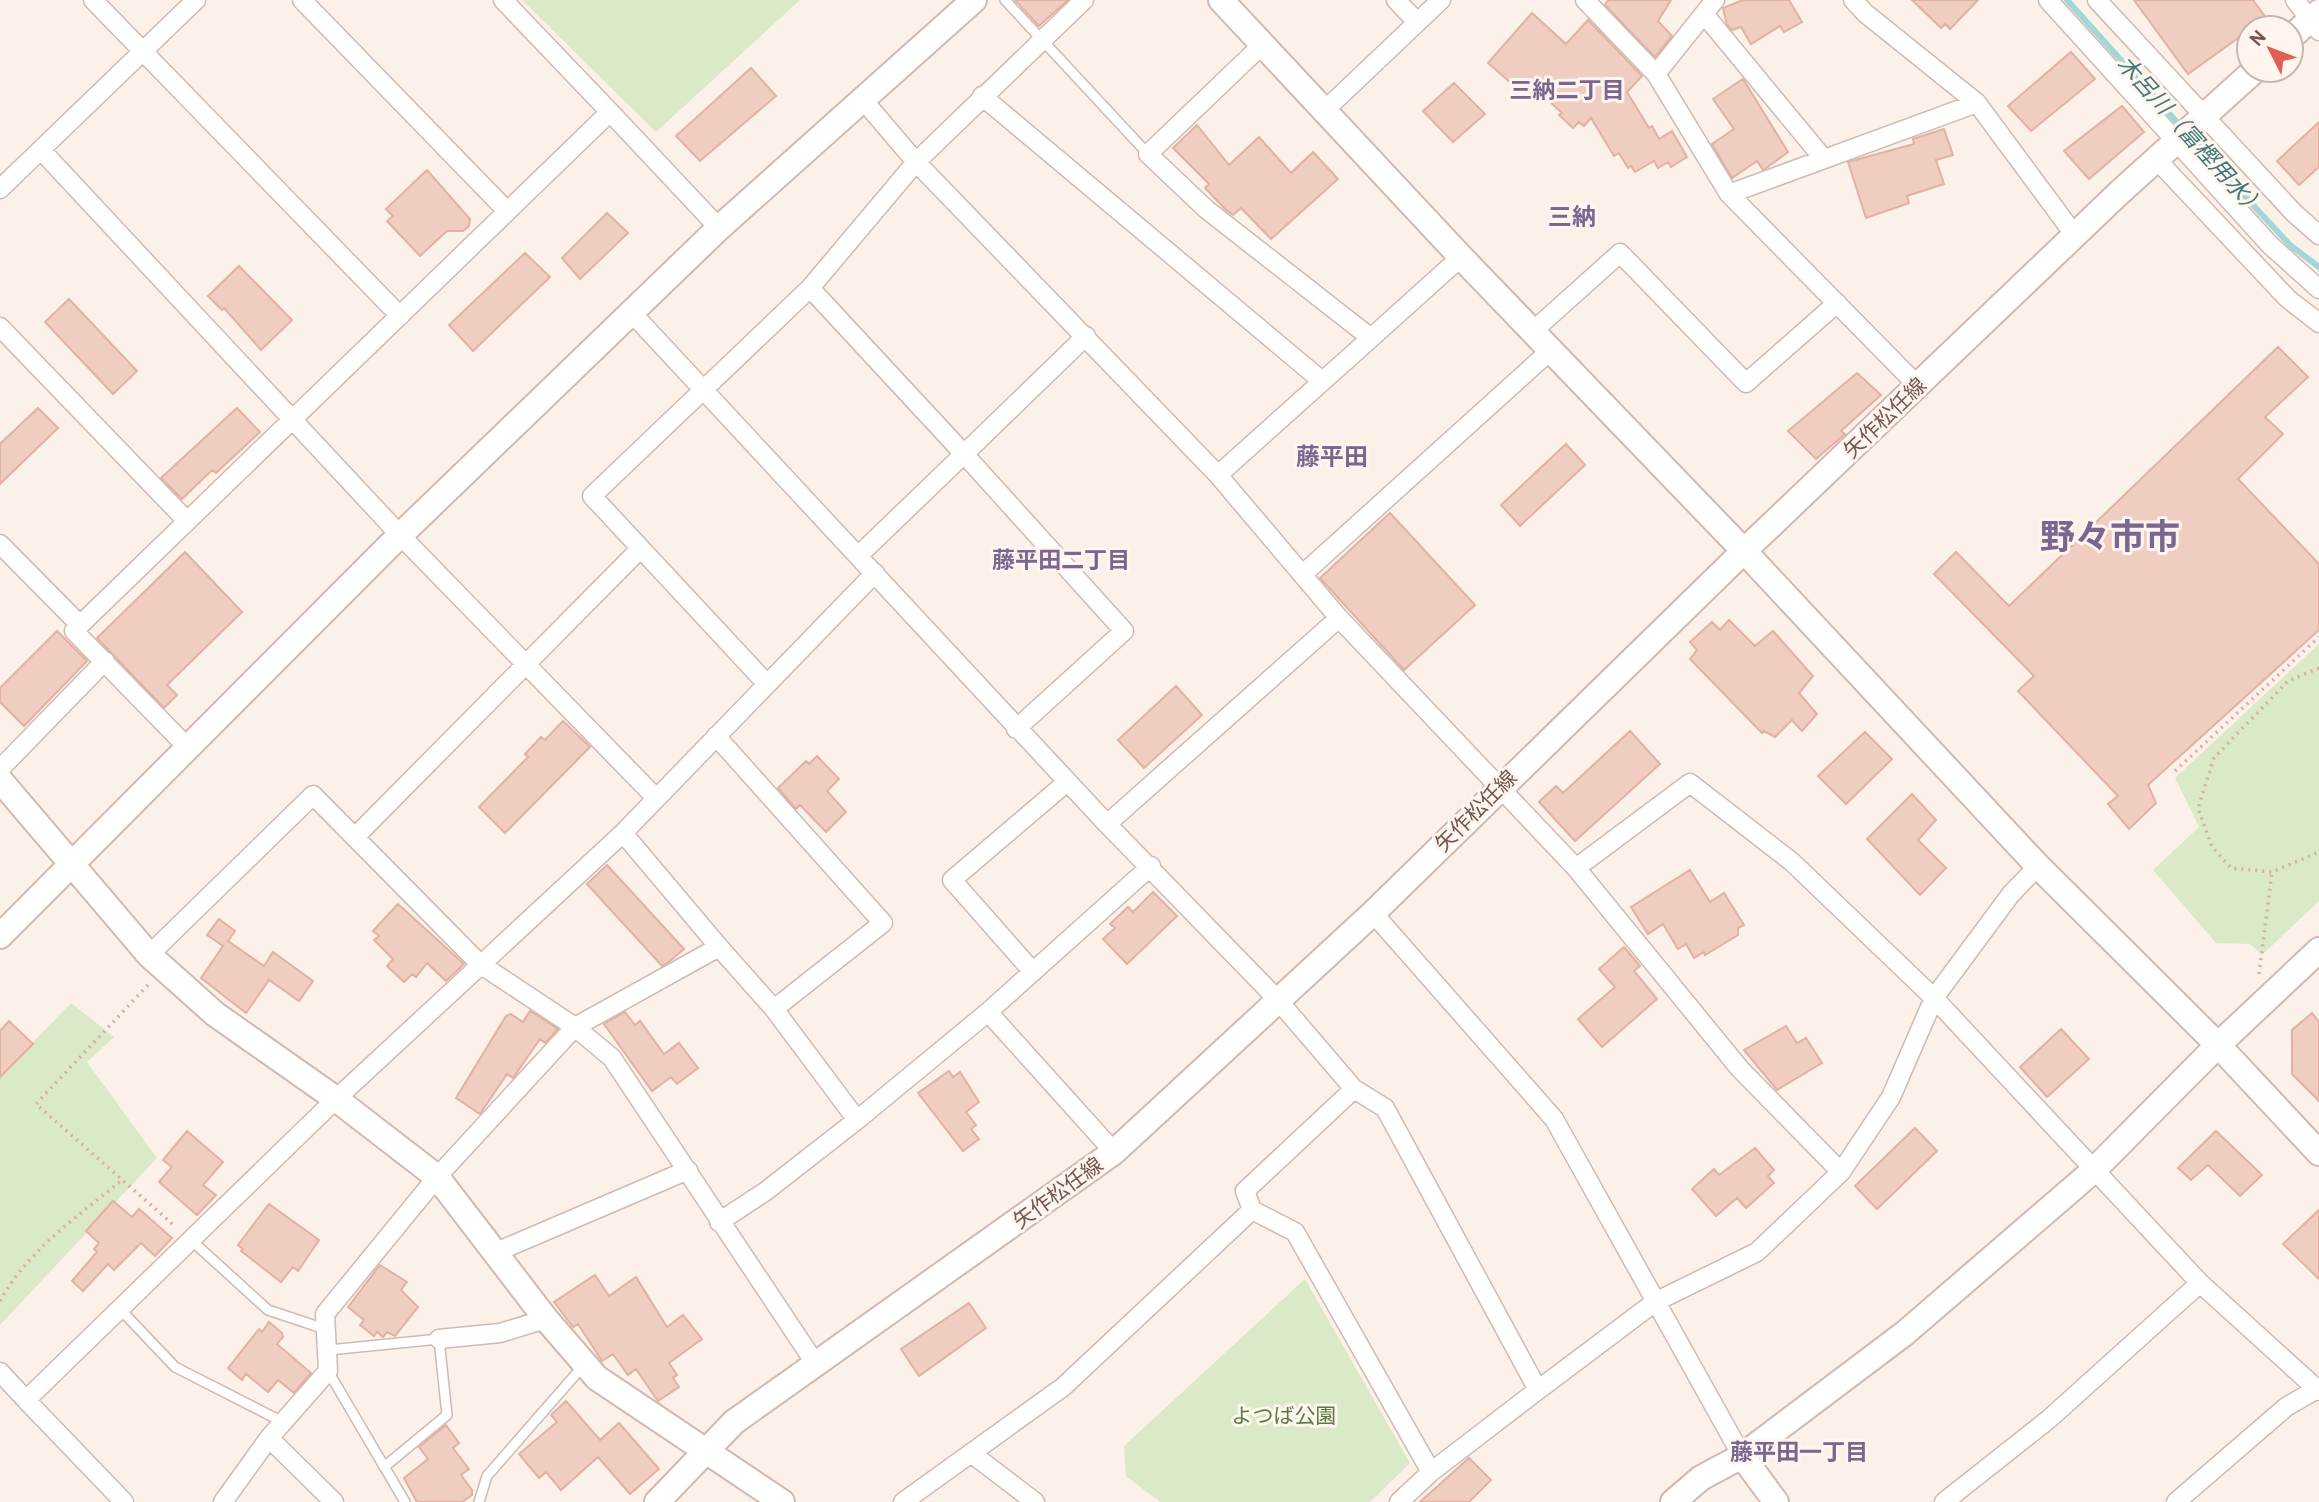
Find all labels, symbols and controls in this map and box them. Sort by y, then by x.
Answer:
north arrow [2235,14,2305,84]
text: N [2245,26,2272,52]
water label: 木呂川（富樫用水） [2109,51,2269,224]
district label: 三納二丁目 [1510,78,1625,107]
district label: 三納 [1548,204,1596,234]
street label: 矢作松任線 [1839,373,1933,465]
district label: 藤平田 [1296,444,1368,474]
district label: 野々市市 [2040,518,2180,562]
district label: 藤平田二丁目 [992,548,1130,577]
street label: 矢作松任線 [1430,765,1524,859]
street label: 矢作松任線 [1008,1152,1109,1236]
park label: よつば公園 [1232,1404,1337,1431]
district label: 藤平田一丁目 [1730,1440,1868,1469]

